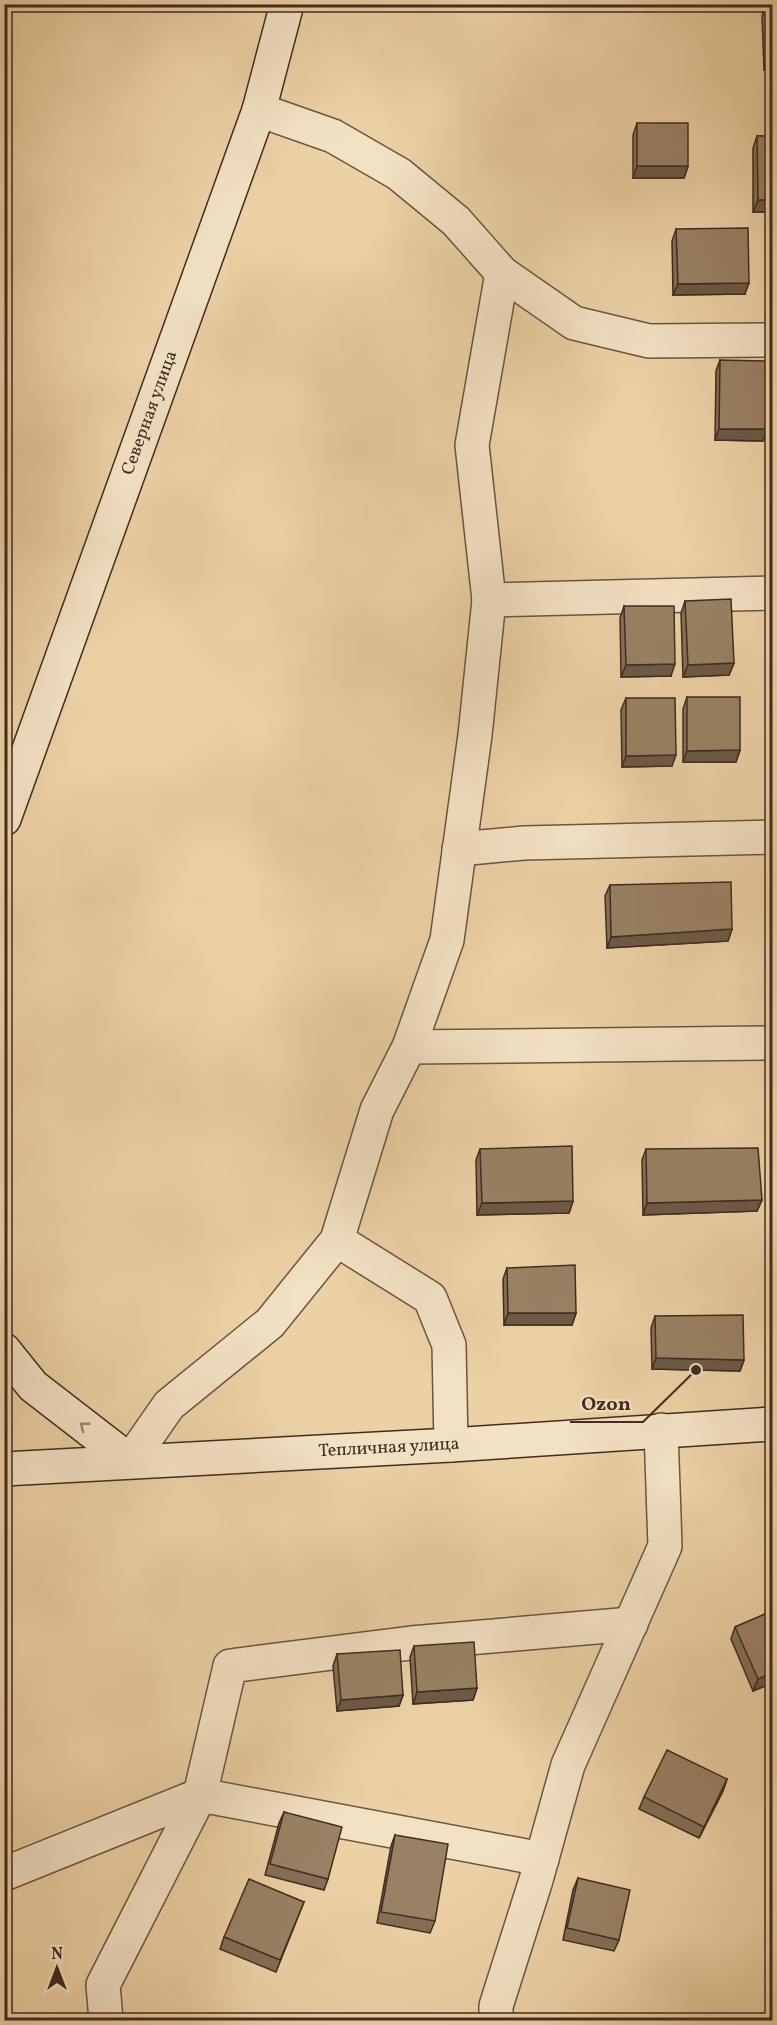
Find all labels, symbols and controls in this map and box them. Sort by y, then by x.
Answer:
street label: Северная улица [116,347,184,479]
callout: Ozon [570,1384,643,1422]
text: Ozon [581,1391,631,1419]
one-way arrow [80,1422,91,1433]
street label: Тепличная улица [318,1432,460,1464]
north arrow [27,1938,87,1998]
text: N [51,1944,63,1966]

